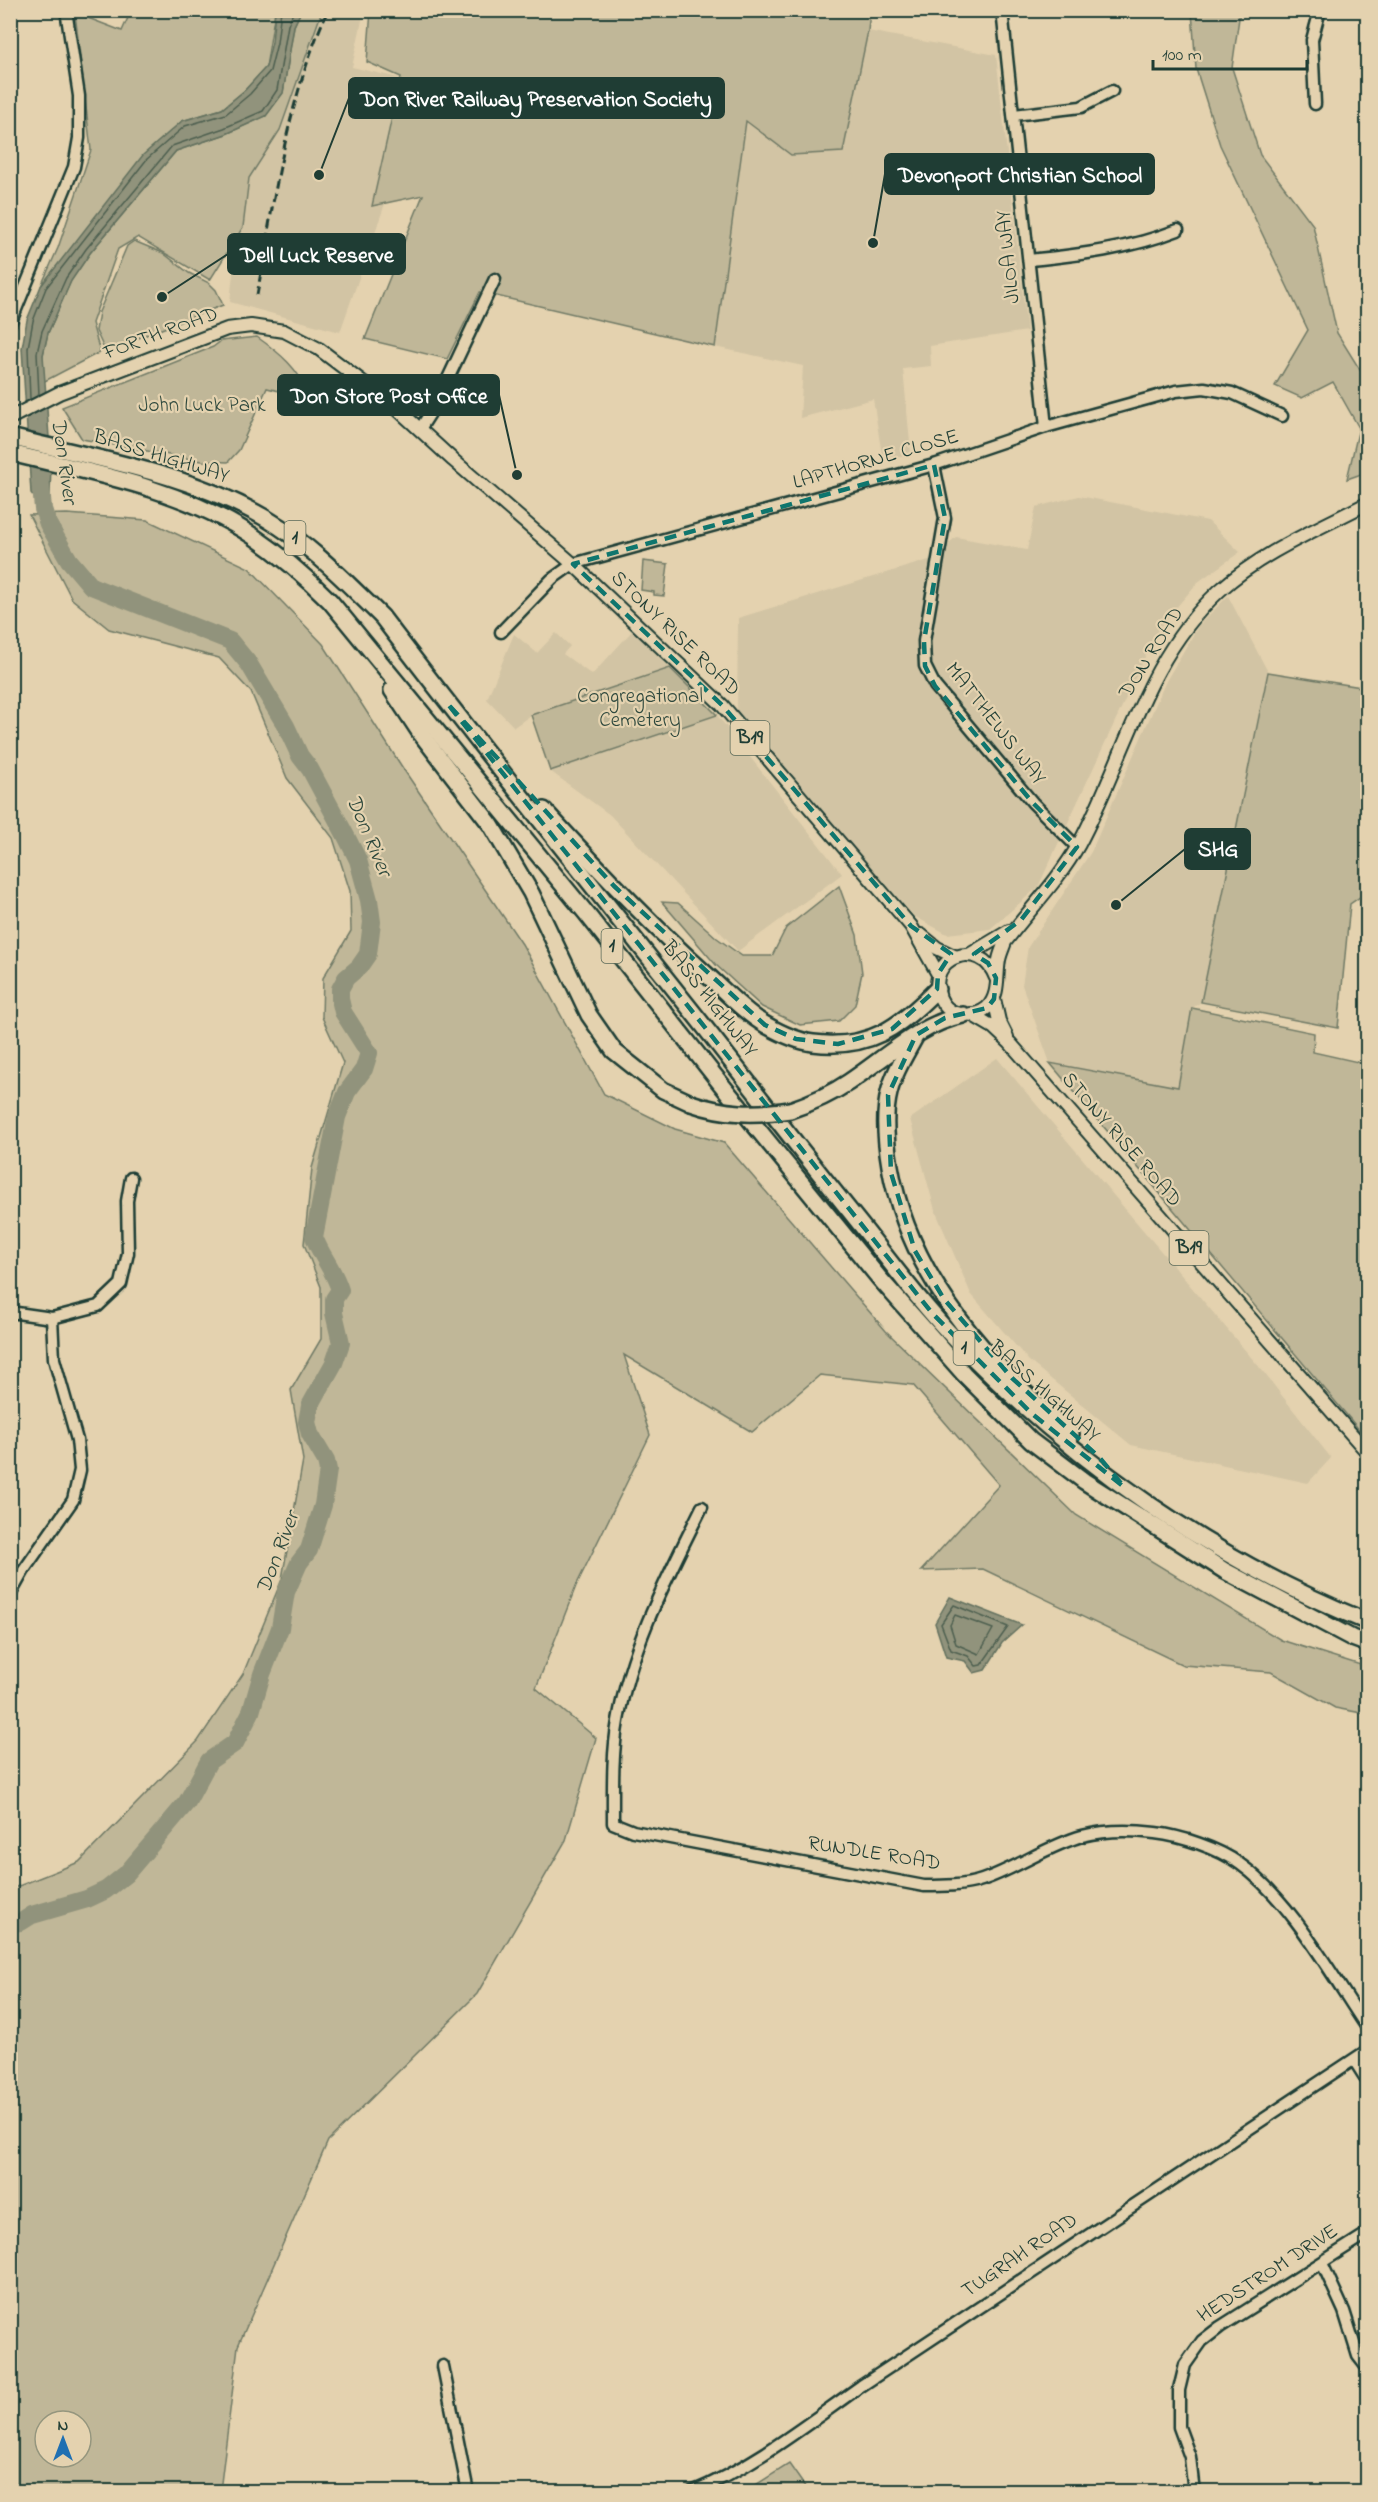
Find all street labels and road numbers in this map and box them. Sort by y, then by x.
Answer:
street label: JILOA WAY [989,208,1029,305]
street label: FORTH ROAD [99,299,222,369]
street label: BASS HIGHWAY [88,422,233,492]
street label: LAPTHORNE CLOSE [789,422,963,498]
road number: 1 [284,521,306,555]
street label: STONY RISE ROAD [603,564,747,704]
street label: DON ROAD [1112,602,1192,705]
street label: MATTHEWS WAY [937,656,1053,792]
road number: B19 [730,721,770,755]
road number: 1 [602,929,622,963]
street label: BASS HIGHWAY [653,934,764,1064]
street label: STONY RISE ROAD [1054,1066,1188,1214]
road number: B19 [1170,1231,1208,1265]
road number: 1 [954,1331,974,1365]
street label: BASS HIGHWAY [981,1333,1107,1450]
street label: RUNDLE ROAD [805,1829,943,1879]
street label: TUGRAH ROAD [956,2206,1084,2306]
street label: HEDSTROM DRIVE [1192,2217,1344,2331]

